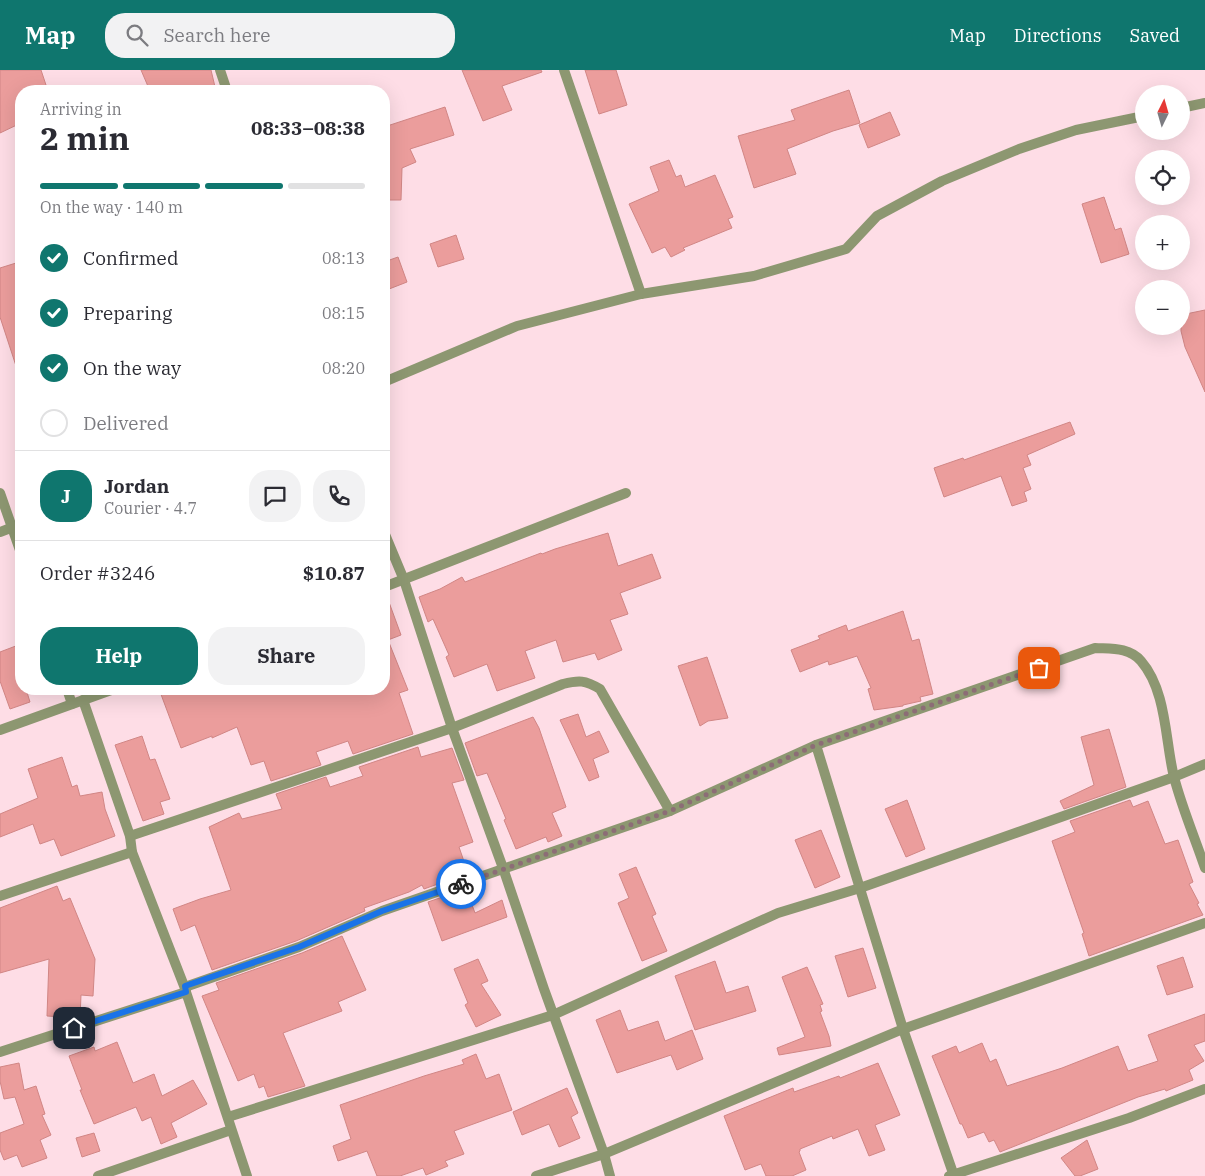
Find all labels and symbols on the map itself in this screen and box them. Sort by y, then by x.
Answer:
north arrow [1135,85,1190,140]
pin [1018,647,1060,689]
courier [436,859,486,909]
pin [53,1007,95,1049]

